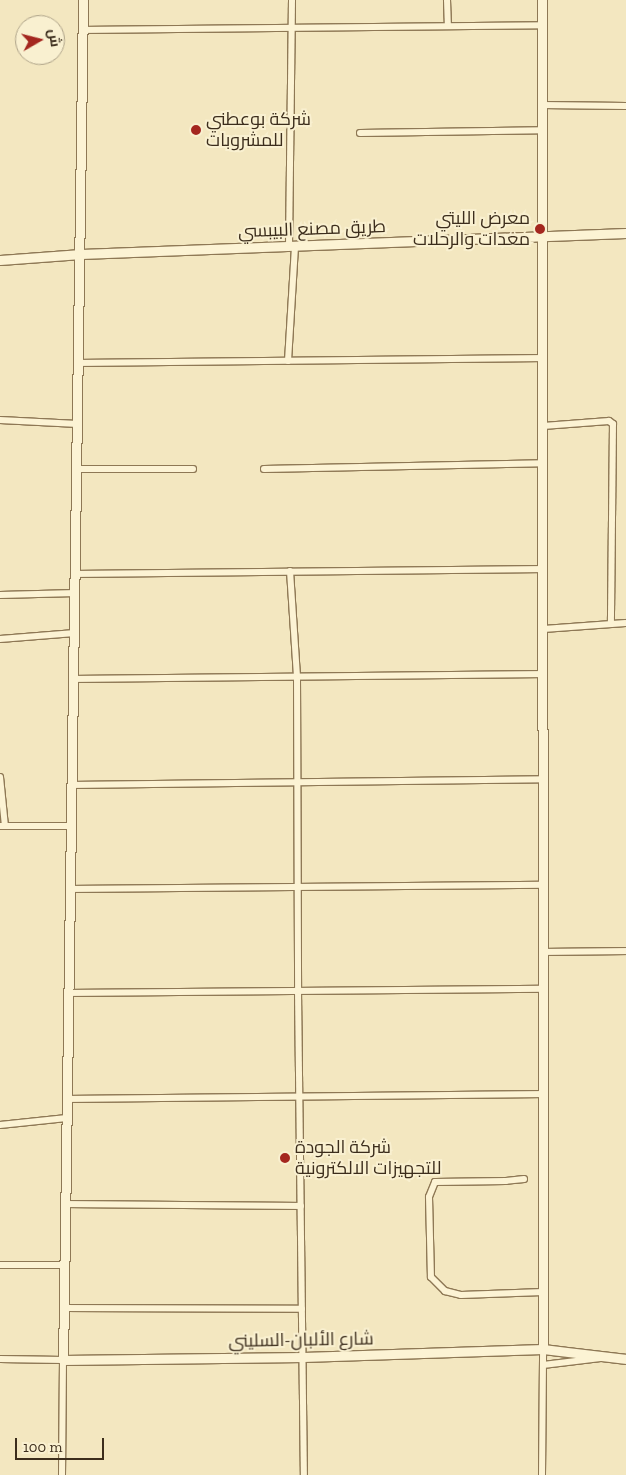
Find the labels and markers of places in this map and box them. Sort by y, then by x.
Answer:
place label: شركة بوعطني للمشروبات [206,109,311,152]
marker: شركة بوعطني للمشروبات [190,124,202,136]
place label: معرض الليتي معدات والرحلات [413,208,530,250]
marker: معرض الليتي معدات والرحلات [534,223,546,235]
place label: شركة الجودة للتجهيزات الالكترونية [295,1137,442,1180]
marker: شركة الجودة للتجهيزات الالكترونية [279,1152,291,1164]

